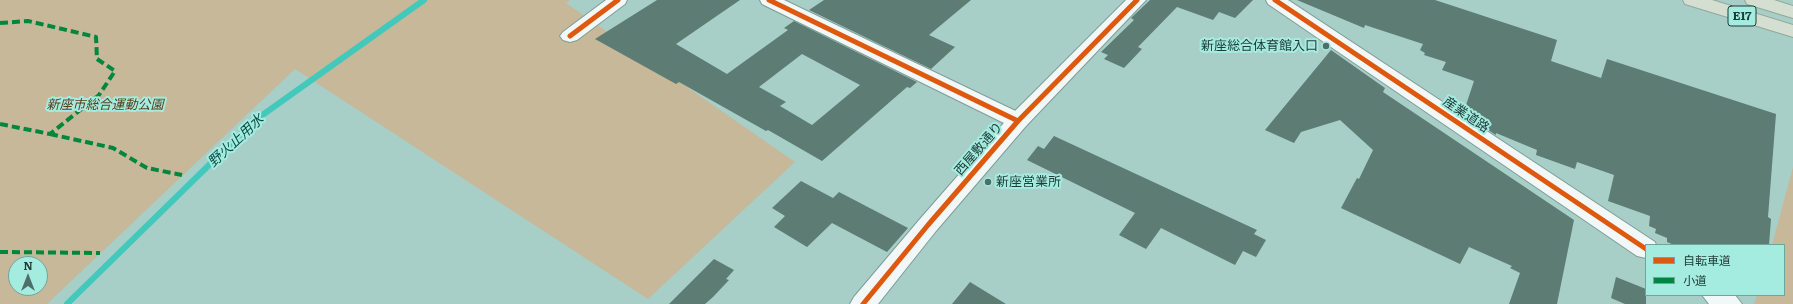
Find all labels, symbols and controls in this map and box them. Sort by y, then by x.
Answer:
road number: E17 [1728,6,1756,26]
place label: 新座総合体育館入口 [1201,38,1318,54]
marker: 新座総合体育館入口 [1321,41,1331,51]
street label: 産業道路 [1440,94,1492,136]
park label: 新座市総合運動公園 [47,97,163,113]
water label: 野火止用水 [205,111,267,171]
street label: 西屋敷通り [952,119,1006,179]
place label: 新座営業所 [996,174,1061,190]
marker: 新座営業所 [983,177,993,187]
legend [1645,244,1785,296]
text: 自転車道 [1683,251,1731,269]
north arrow [8,256,48,296]
text: N [23,257,33,273]
text: 小道 [1683,271,1707,289]

